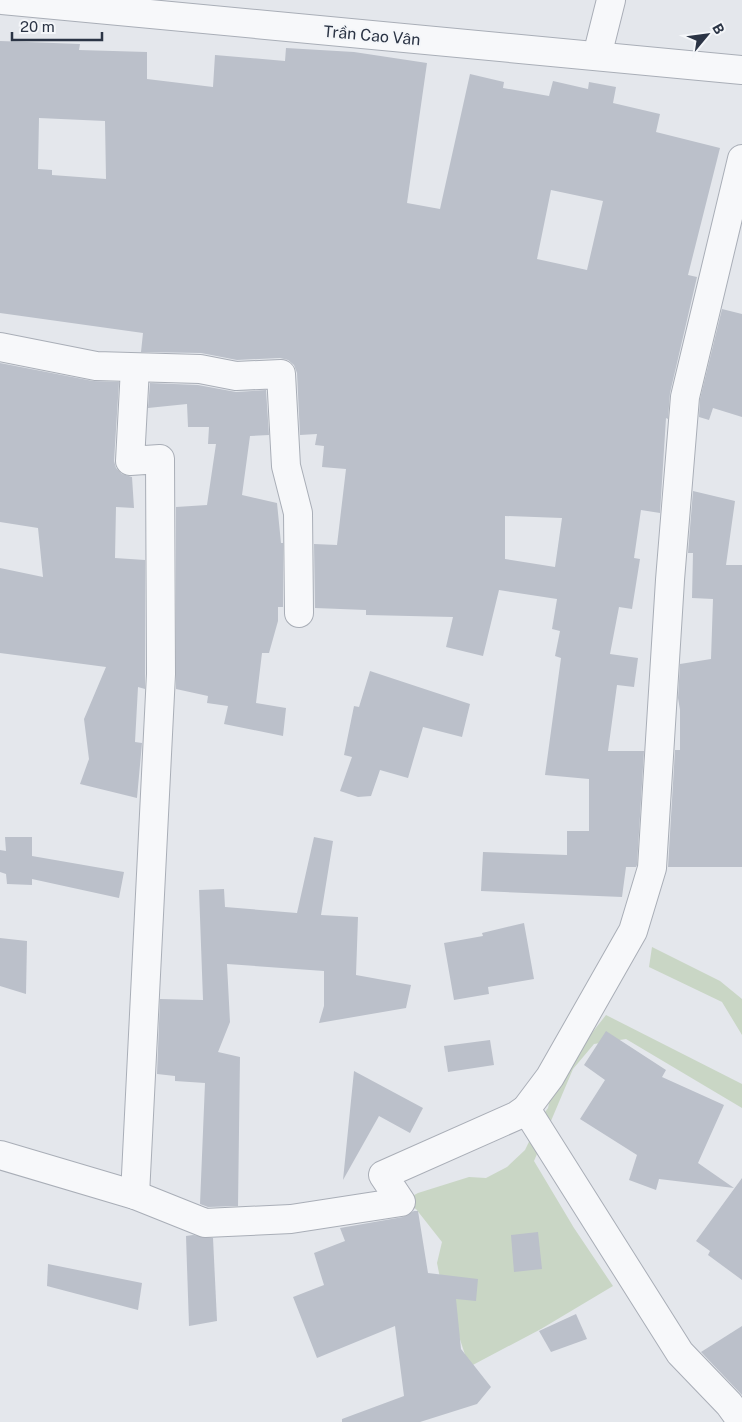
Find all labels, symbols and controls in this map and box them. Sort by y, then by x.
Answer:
scale bar [12,10,102,42]
north arrow [682,10,732,60]
text: 20 m [20,18,55,35]
text: B [709,21,728,37]
street label: Trần Cao Vân [323,22,421,49]

